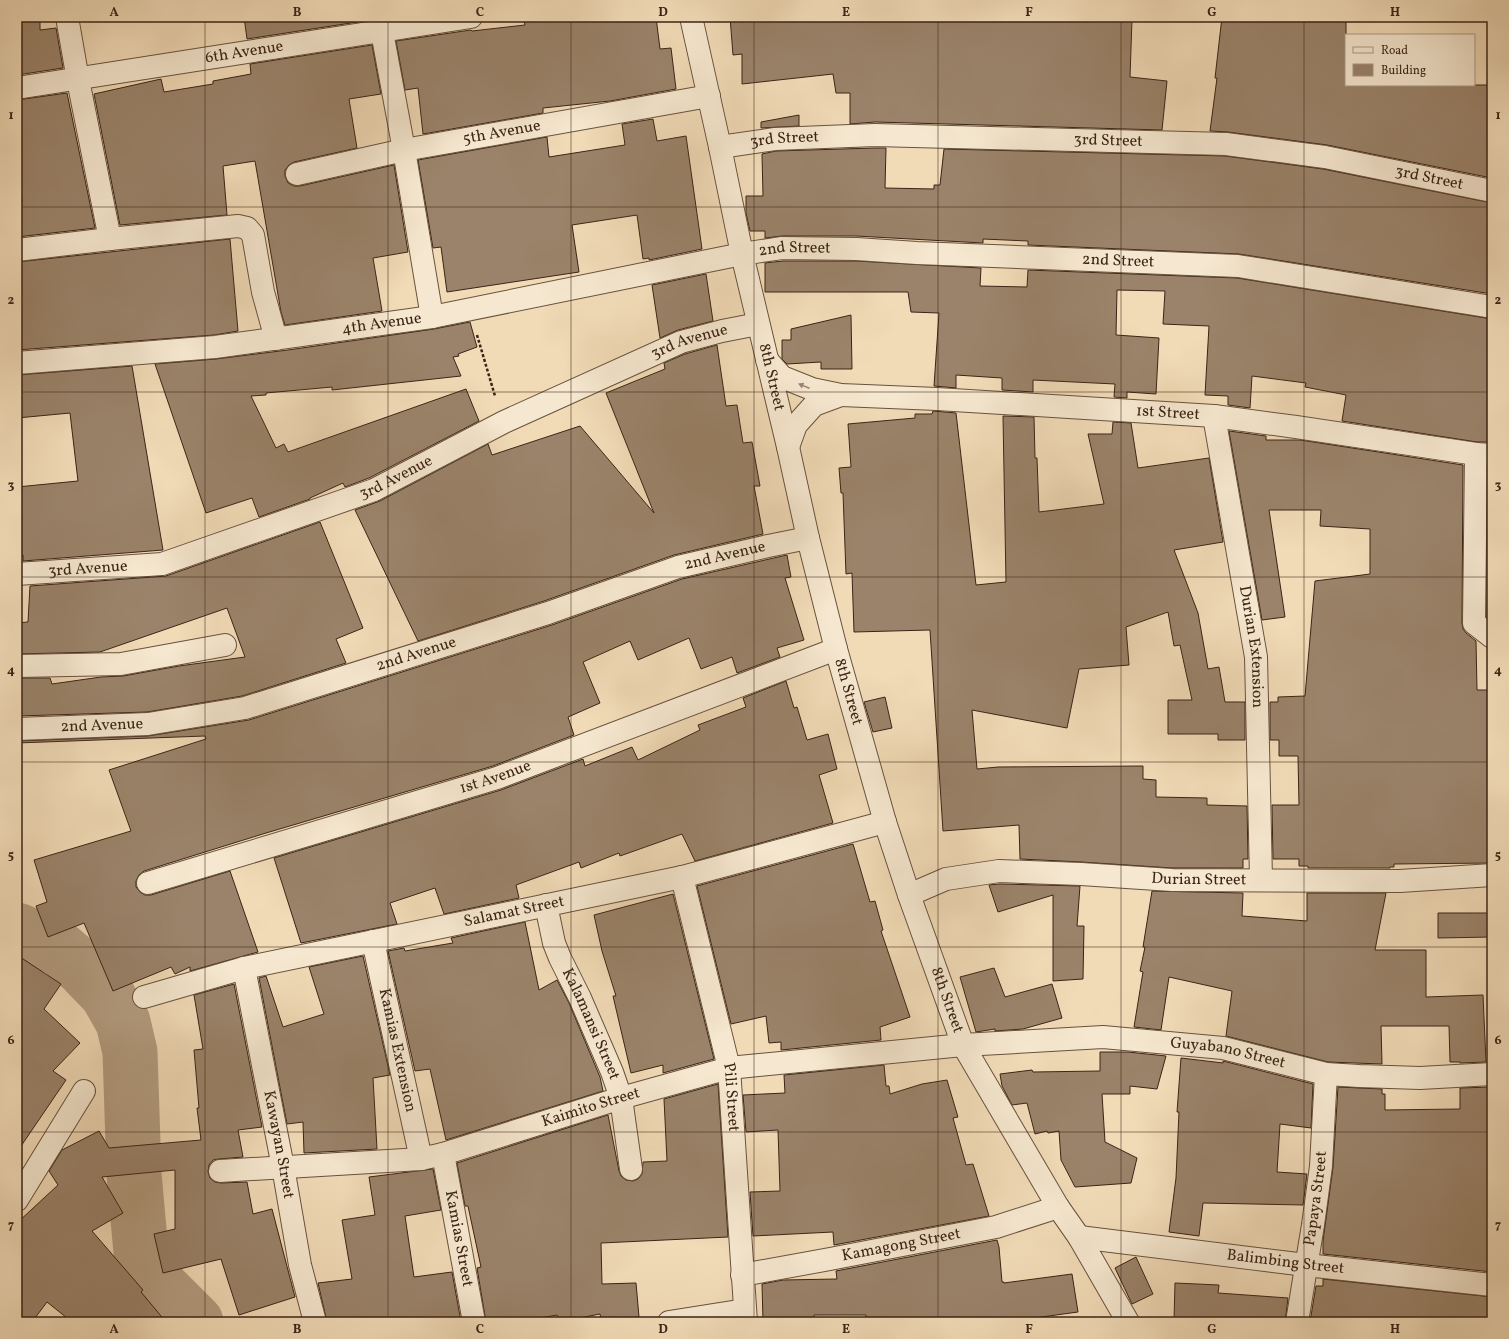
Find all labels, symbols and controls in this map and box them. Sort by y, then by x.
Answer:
text: A [109,4,119,22]
text: B [293,4,302,22]
text: C [476,4,484,22]
text: D [658,4,668,22]
text: E [842,4,850,22]
text: F [1025,4,1033,22]
text: G [1207,4,1217,22]
text: H [1390,4,1400,22]
legend [1345,34,1475,86]
street label: 6th Avenue [204,36,285,69]
text: Road [1381,43,1408,59]
text: Building [1381,63,1426,79]
text: 1 [8,107,14,125]
text: 1 [1495,107,1501,125]
street label: 5th Avenue [461,115,542,150]
street label: 3rd Street [749,126,820,154]
street label: 3rd Street [1073,129,1143,153]
street label: 3rd Street [1393,161,1466,196]
street label: 2nd Street [757,237,831,262]
street label: 2nd Street [1082,249,1155,274]
text: 2 [8,292,15,310]
text: 2 [1495,292,1502,310]
street label: 4th Avenue [340,308,423,340]
street label: 3rd Avenue [648,319,729,365]
street label: 8th Street [753,341,790,413]
one-way arrow [797,382,809,388]
street label: 1st Street [1135,400,1201,426]
street label: 3rd Avenue [357,450,437,505]
text: 3 [8,477,15,495]
text: 3 [1495,477,1502,495]
street label: 2nd Avenue [682,536,768,576]
street label: 3rd Avenue [47,555,128,583]
street label: Durian Extension [1233,584,1268,708]
street label: 2nd Avenue [374,631,459,677]
street label: 8th Street [828,656,868,728]
text: 4 [7,662,15,680]
text: 4 [1494,662,1502,680]
street label: 2nd Avenue [60,713,144,738]
street label: 1st Avenue [457,755,534,800]
text: 5 [8,847,14,865]
text: 5 [1495,847,1501,865]
street label: Durian Street [1151,868,1247,891]
street label: Salamat Street [462,891,567,933]
street label: 8th Street [925,964,969,1037]
street label: Kalamansi Street [556,965,625,1083]
street label: Kamias Extension [373,986,421,1114]
text: 6 [7,1032,15,1050]
street label: Guyabano Street [1169,1032,1288,1074]
text: 6 [1494,1032,1502,1050]
street label: Pili Street [717,1060,744,1133]
street label: Kaimito Street [539,1082,643,1133]
street label: Kawayan Street [257,1089,299,1201]
street label: Papaya Street [1299,1150,1333,1248]
street label: Kamias Street [439,1188,478,1289]
text: 7 [8,1217,14,1235]
text: 7 [1495,1217,1501,1235]
street label: Kamagong Street [840,1223,963,1267]
street label: Balimbing Street [1225,1244,1346,1280]
text: A [109,1321,119,1339]
text: B [293,1321,302,1339]
text: C [476,1321,484,1339]
text: D [658,1321,668,1339]
text: E [842,1321,850,1339]
text: F [1025,1321,1033,1339]
text: G [1207,1321,1217,1339]
text: H [1390,1321,1400,1339]

